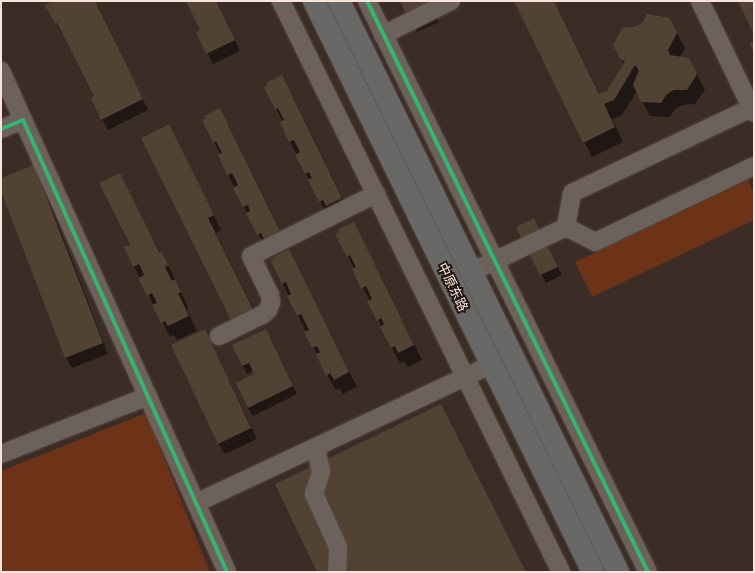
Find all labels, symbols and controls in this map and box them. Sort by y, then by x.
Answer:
street label: 中原东路 [435,260,471,314]

